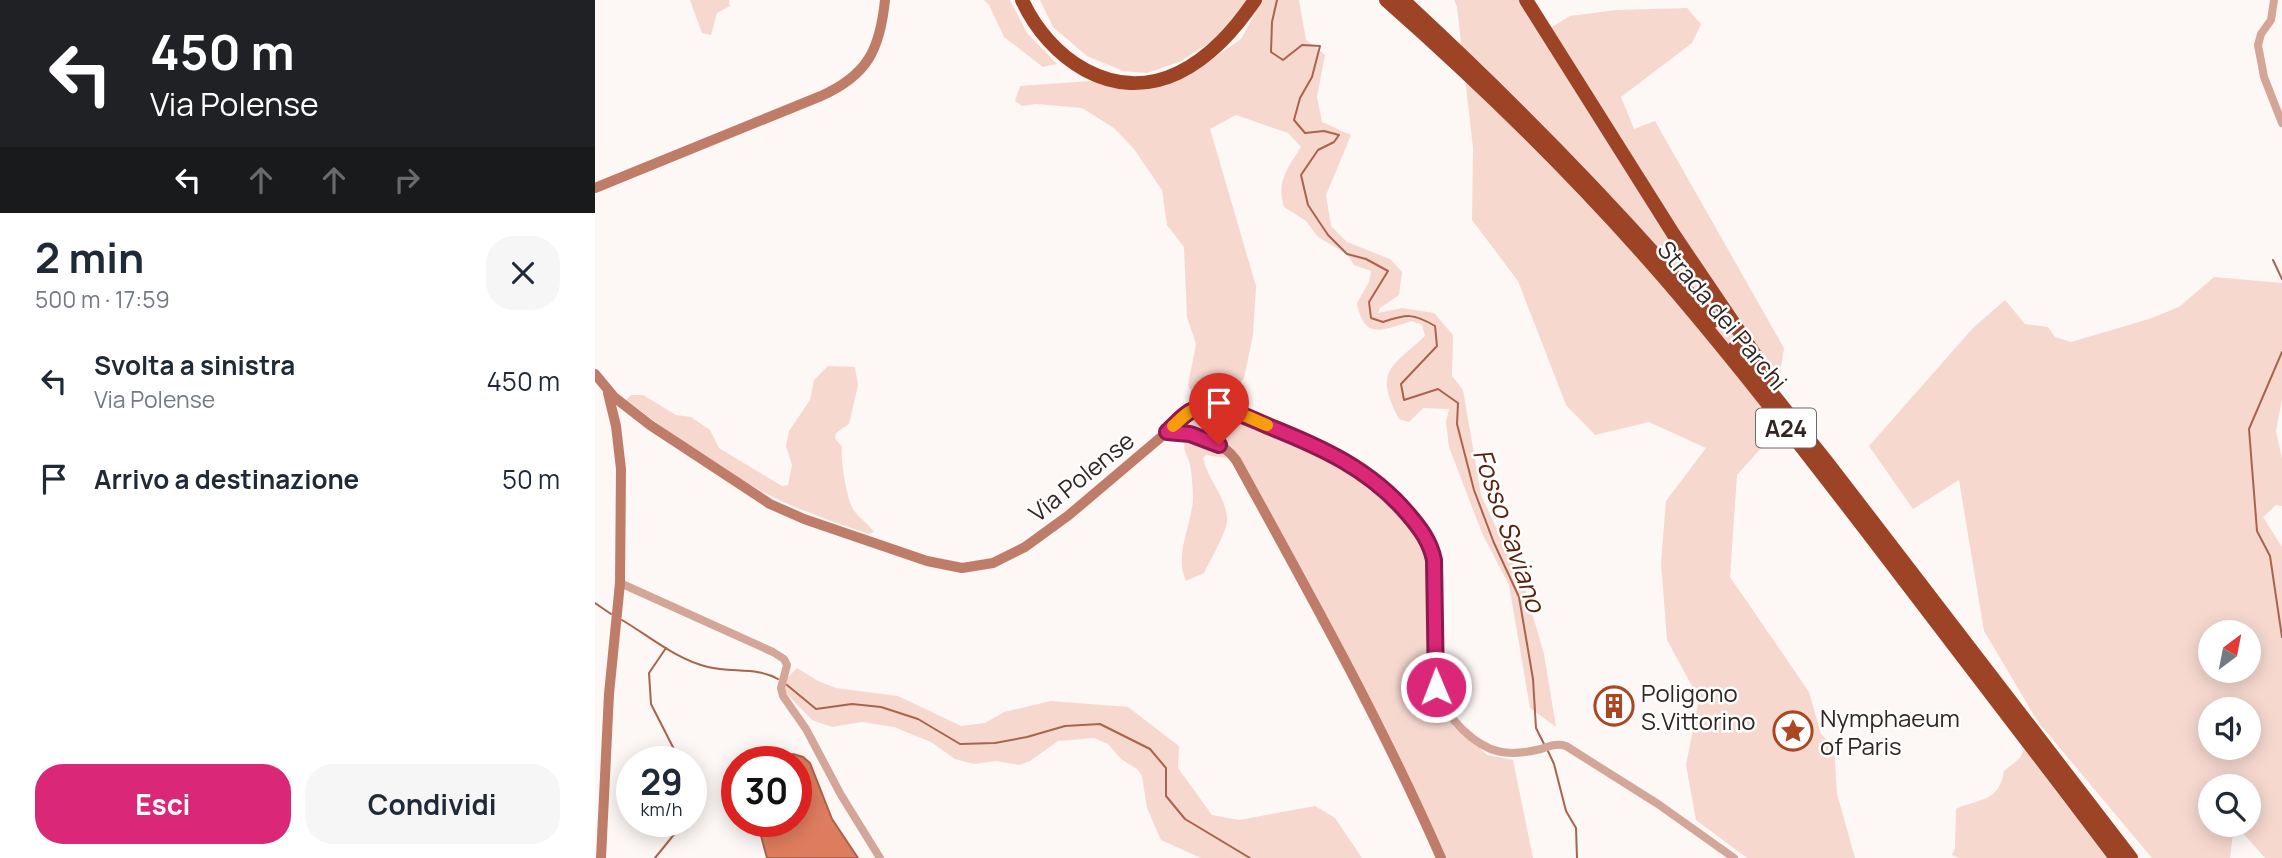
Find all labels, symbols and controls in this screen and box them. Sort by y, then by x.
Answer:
text: 450 m [150,18,295,85]
icon: left [35,28,126,119]
text: Via Polense [150,82,319,126]
icon: left [169,161,207,199]
icon: ahead [242,161,280,199]
icon: ahead [315,161,353,199]
icon: right [388,161,426,199]
text: 2 min [35,228,144,286]
street label: Strada dei Parchi [1651,233,1795,397]
button: close [486,236,560,310]
text: 500 m · 17:59 [35,283,170,315]
text: Svolta a sinistra [94,347,295,383]
icon: left [35,362,73,400]
text: 450 m [487,363,560,399]
pin [1189,373,1249,445]
text: Via Polense [94,383,215,415]
icon: arrive [1200,384,1238,422]
road number: A24 [1756,408,1816,448]
street label: Via Polense [1021,423,1141,529]
water label: Fosso Saviano [1465,444,1555,618]
icon: arrive [35,460,73,498]
text: Arrivo a destinazione [94,461,359,497]
text: 50 m [502,461,560,497]
north arrow [2198,620,2261,682]
map controls [2198,620,2261,837]
position arrow [1399,650,1473,724]
place label: Poligono S.Vittorino [1641,676,1756,737]
building icon: Poligono S.Vittorino [1593,685,1635,727]
button: sound [2198,697,2261,760]
place label: Nymphaeum of Paris [1820,701,1960,762]
place icon: Nymphaeum of Paris [1772,710,1814,752]
speed limit sign: 30 [721,746,812,837]
text: 29 [640,758,683,806]
button: Esci [35,764,291,844]
button: Condividi [305,764,560,844]
button: search [2198,774,2261,837]
text: km/h [641,797,682,821]

